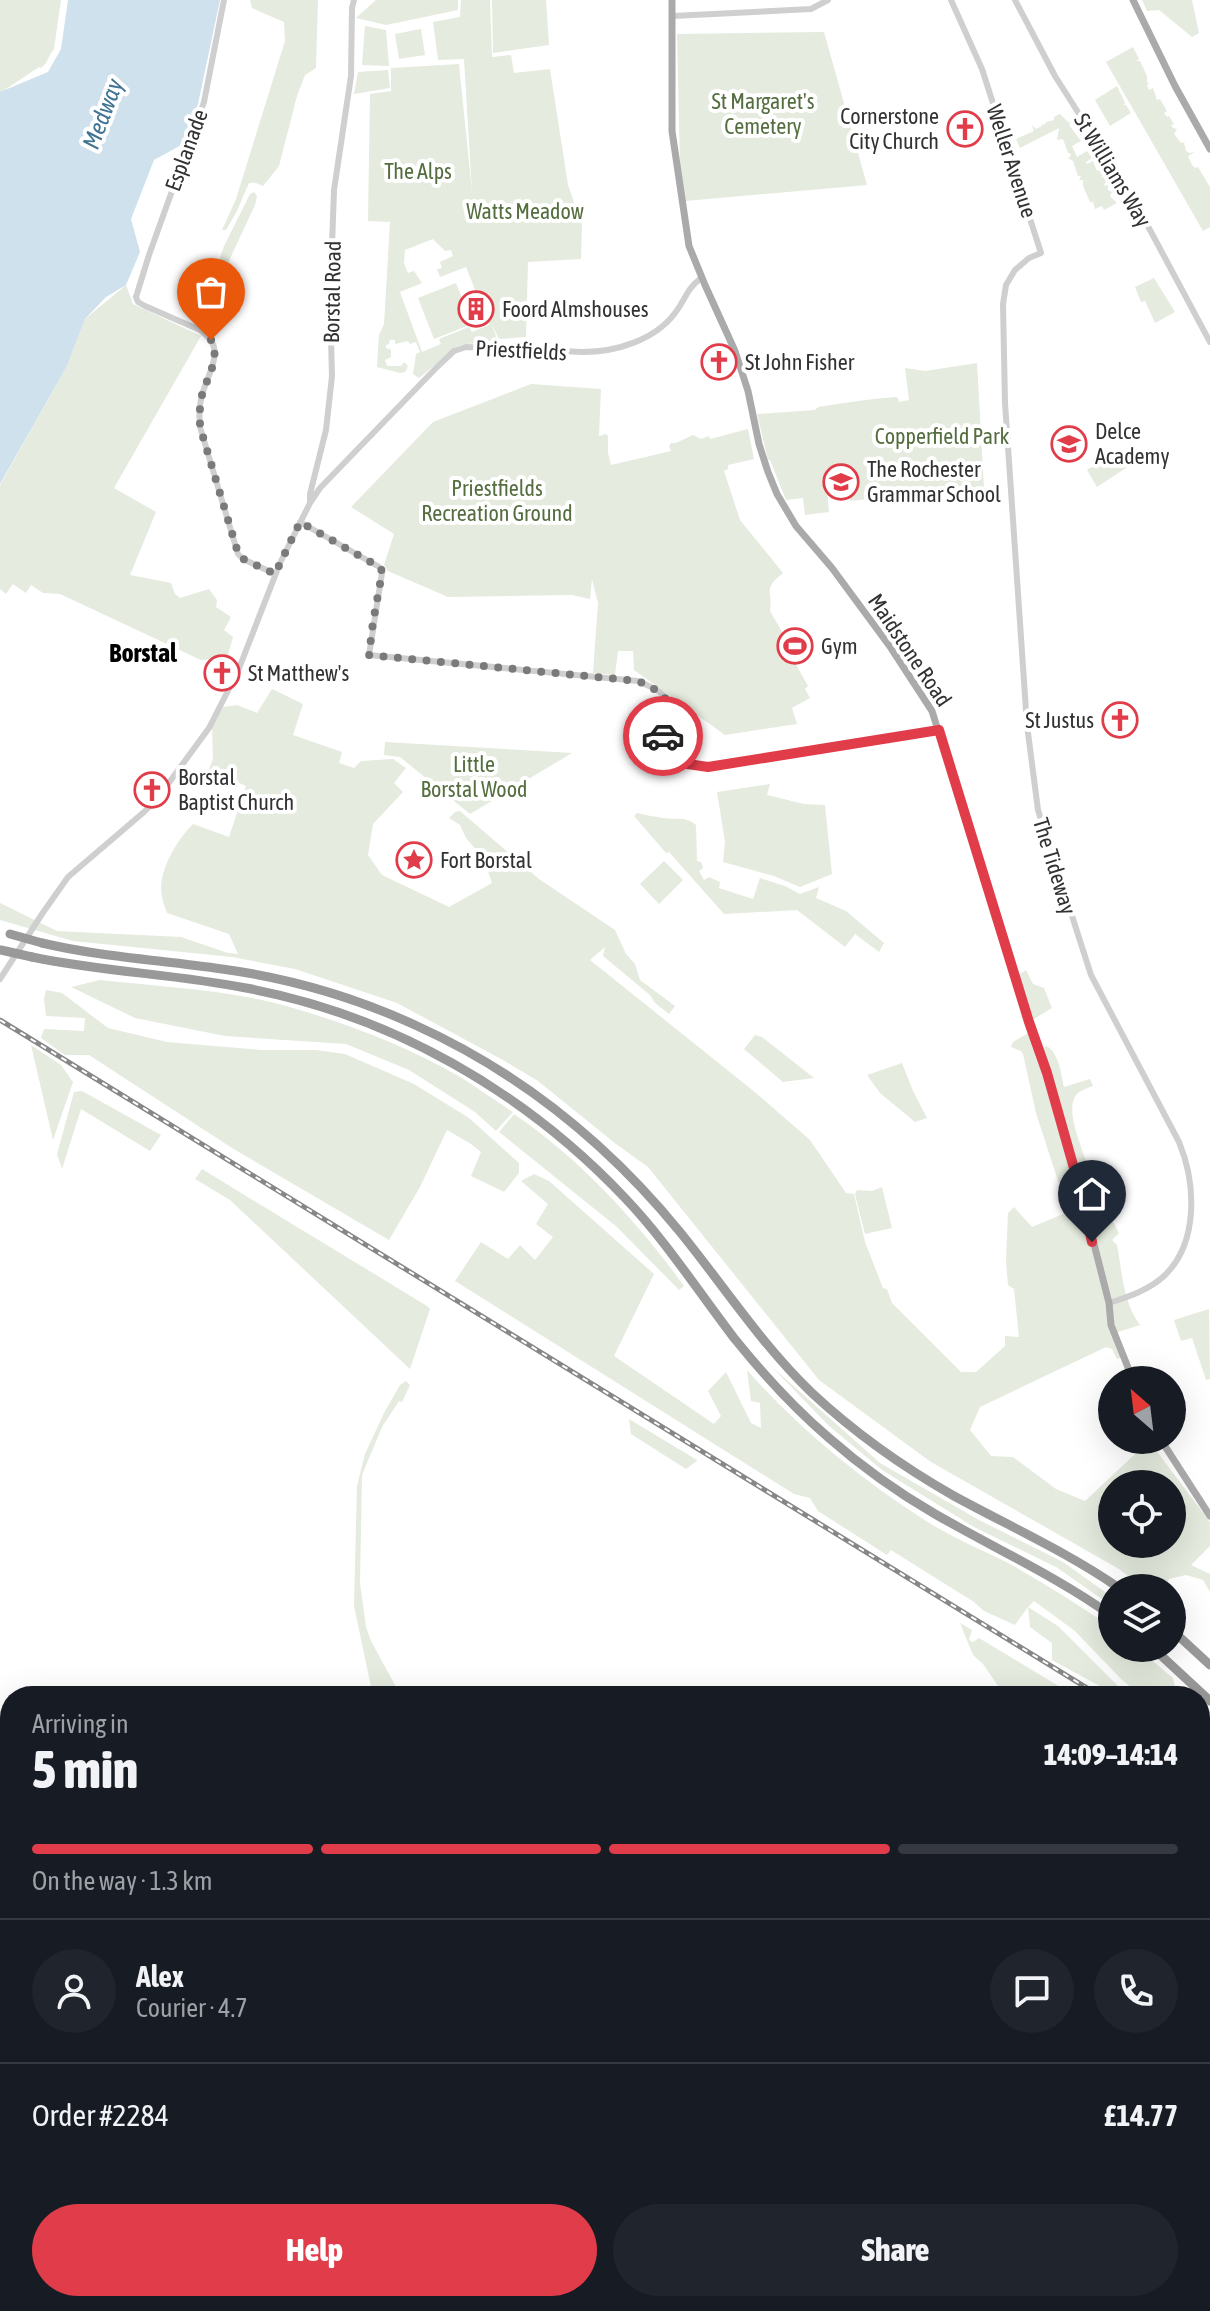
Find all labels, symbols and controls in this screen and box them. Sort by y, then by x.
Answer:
water label: Medway [77,75,128,153]
park label: St Margaret's Cemetery [712,88,815,139]
street label: Weller Avenue [982,101,1042,221]
place label: Cornerstone City Church [840,103,939,154]
street label: Esplanade [159,106,213,194]
street label: St Williams Way [1069,109,1157,231]
church icon: Cornerstone City Church [946,110,984,148]
park label: The Alps [384,158,452,184]
park label: Watts Meadow [466,198,584,224]
street label: Borstal Road [318,241,346,343]
pin [177,258,245,340]
icon: bag [189,270,233,314]
building icon: Foord Almshouses [457,290,495,328]
place label: Foord Almshouses [502,296,649,322]
street label: Priestfields [475,335,568,365]
church icon: St John Fisher [700,343,738,381]
place label: St John Fisher [745,349,855,375]
place label: Delce Academy [1095,418,1169,469]
park label: Copperfield Park [875,423,1009,449]
school or university icon: Delce Academy [1050,425,1088,463]
place label: The Rochester Grammar School [867,456,1001,507]
school or university icon: The Rochester Grammar School [822,463,860,501]
park label: Priestfields Recreation Ground [421,475,573,526]
street label: Maidstone Road [863,589,957,711]
sports icon: Gym [776,627,814,665]
place label: Gym [821,633,858,659]
district label: Borstal [109,638,178,668]
church icon: St Matthew's [203,654,241,692]
place label: St Matthew's [248,660,349,686]
courier [623,696,703,776]
church icon: St Justus [1101,701,1139,739]
place label: St Justus [1025,707,1094,733]
icon: car [641,714,685,758]
park label: Little Borstal Wood [421,751,527,802]
place label: Borstal Baptist Church [178,764,294,815]
church icon: Borstal Baptist Church [133,771,171,809]
street label: The Tideway [1028,815,1082,917]
place icon: Fort Borstal [395,841,433,879]
place label: Fort Borstal [440,847,532,873]
pin [1058,1160,1126,1242]
icon: home [1070,1172,1114,1216]
north arrow [1098,1366,1186,1454]
map controls [1098,1366,1186,1662]
button: locate [1098,1470,1186,1558]
button: layers [1098,1574,1186,1662]
text: Arriving in [32,1709,129,1739]
text: 14:09–14:14 [1043,1737,1178,1771]
text: 5 min [32,1739,138,1799]
text: On the way · 1.3 km [32,1866,212,1896]
button: person [32,1949,116,2033]
button: chat [990,1949,1074,2033]
button: phone [1094,1949,1178,2033]
text: Alex [136,1959,184,1993]
text: Courier · 4.7 [136,1993,247,2023]
text: Order #2284 [32,2098,169,2132]
text: £14.77 [1104,2098,1178,2132]
button: Help [32,2204,597,2296]
button: Share [613,2204,1178,2296]

